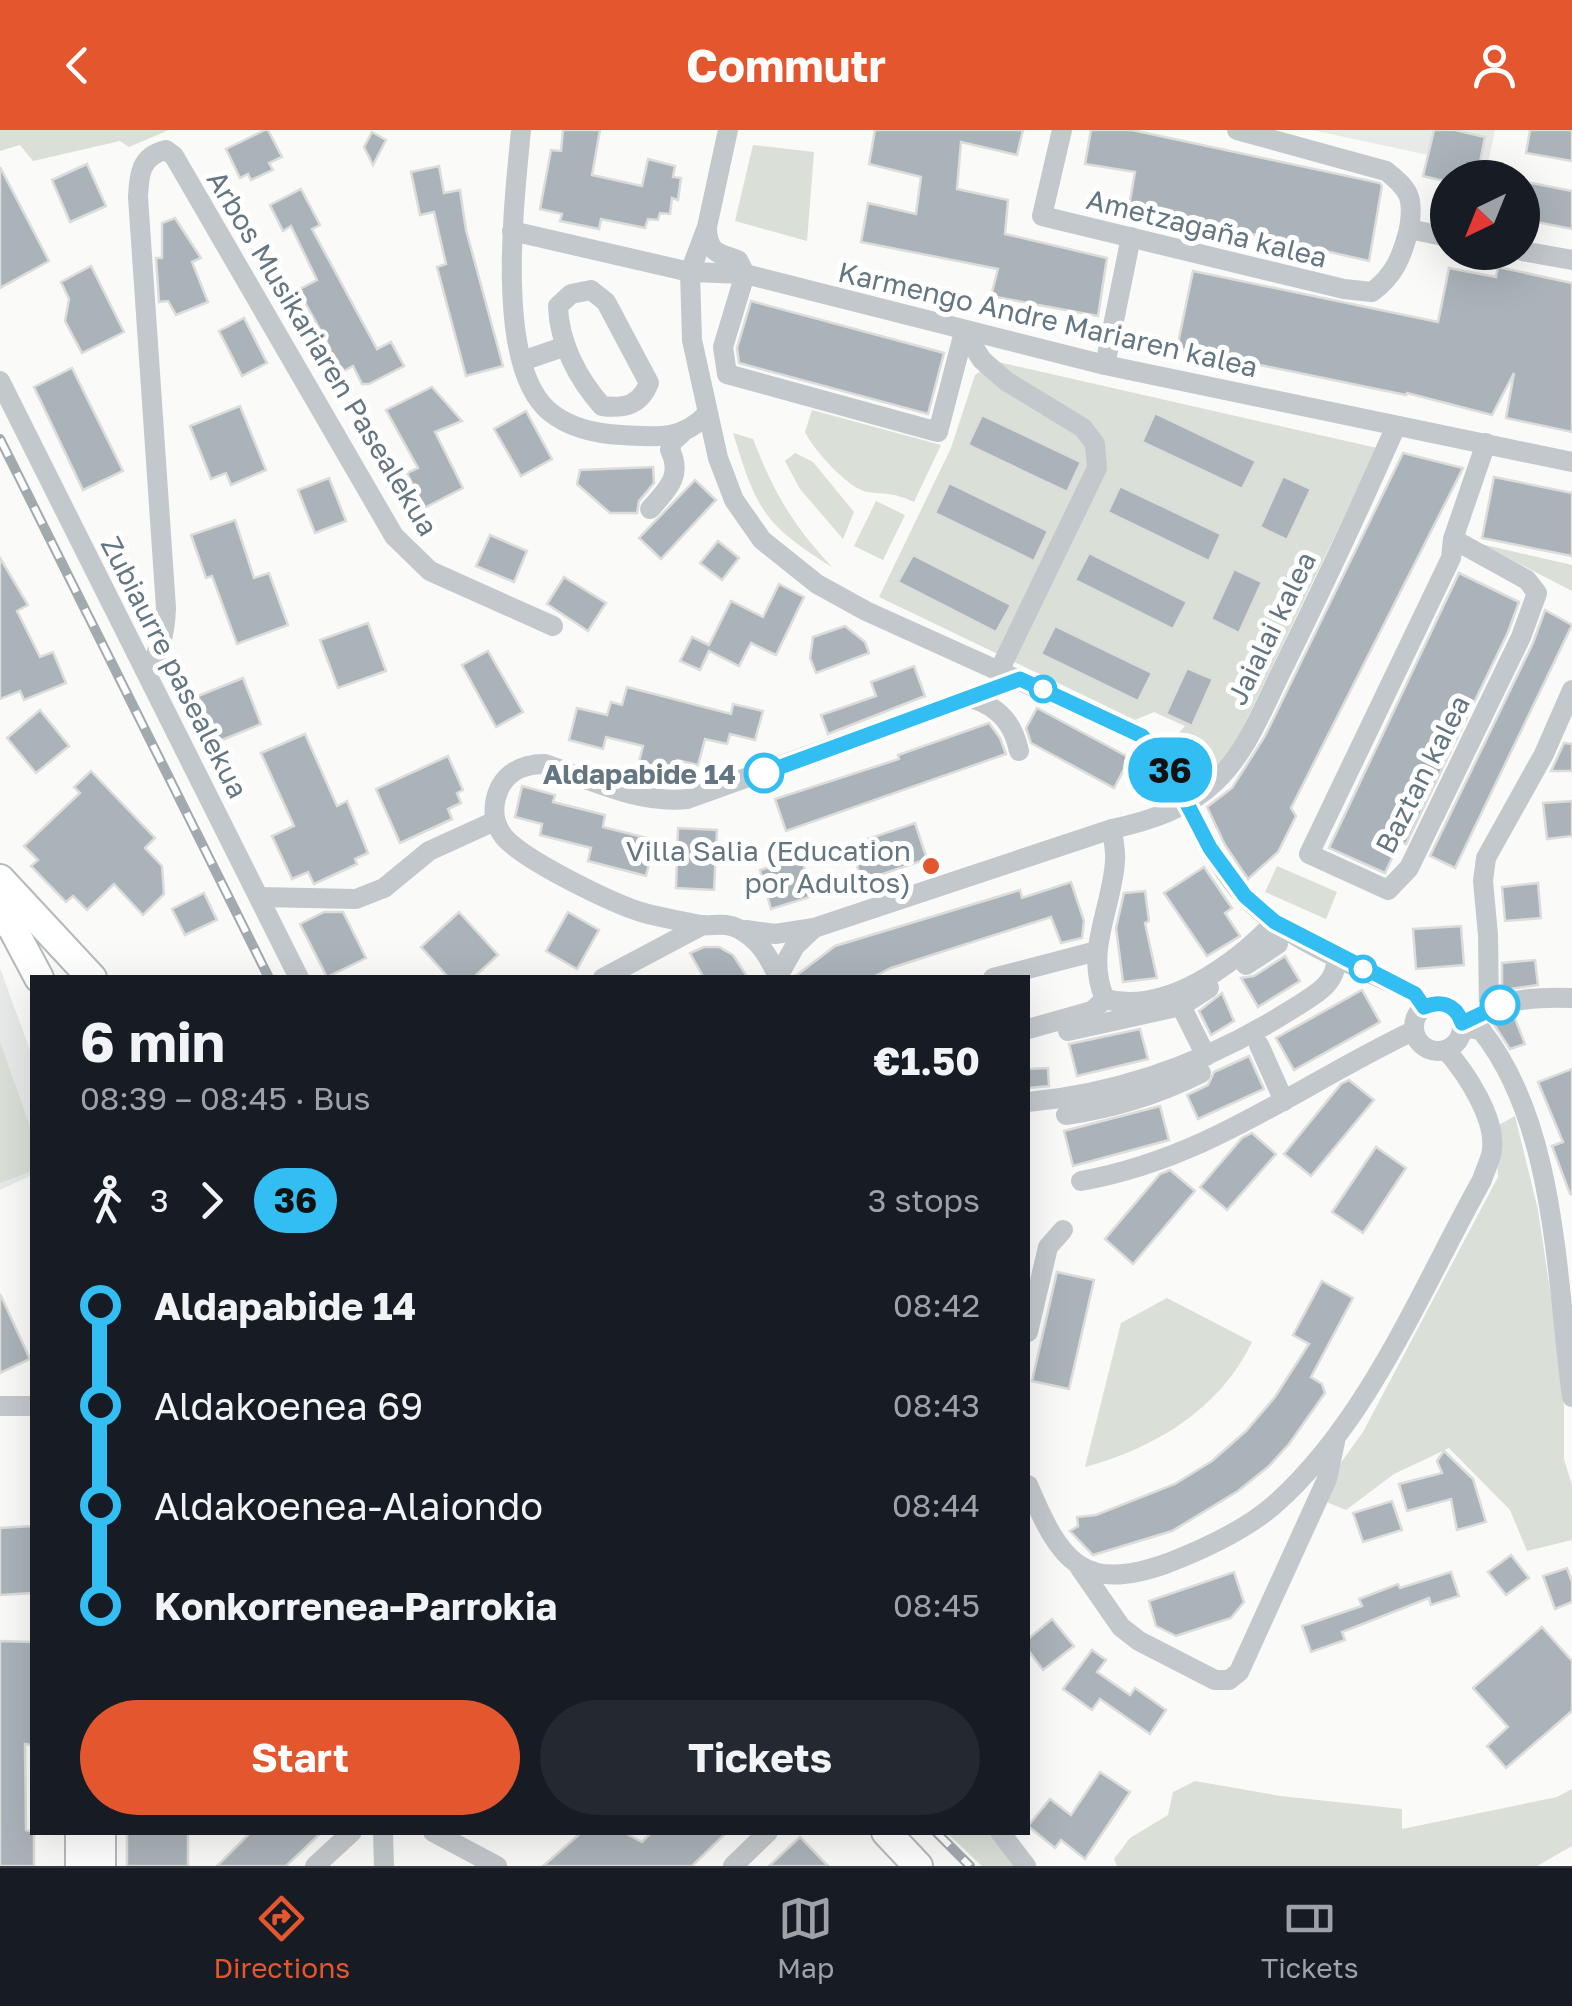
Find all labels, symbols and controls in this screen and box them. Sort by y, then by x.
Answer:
icon: back [50,38,105,93]
text: Commutr [686,38,886,92]
icon: person [1467,38,1522,93]
north arrow [1430,160,1540,270]
map controls [1430,160,1540,270]
street label: Arbos Musikariaren Pasealekua [201,165,445,541]
street label: Ametzagaña kalea [1083,182,1331,274]
street label: Karmengo Andre Mariaren kalea [835,255,1261,383]
street label: Zubiaurre pasealekua [95,531,255,803]
street label: Jaialai kalea [1220,546,1322,710]
unlabelled marker [1030,676,1056,702]
street label: Baztan kalea [1368,690,1476,858]
line badge: 36 [1125,738,1215,802]
text: 36 [1148,749,1192,791]
marker: Aldapabide 14 [745,754,783,792]
place label: Aldapabide 14 [543,757,736,790]
place label: Villa Salia (Education por Adultos) [626,834,911,899]
marker: Villa Salia (Education por Adultos) [920,855,942,877]
unlabelled marker [1350,956,1376,982]
unlabelled marker [1481,986,1519,1024]
text: 6 min [80,1008,225,1074]
text: €1.50 [874,1038,980,1083]
text: 08:39 – 08:45 · Bus [80,1079,370,1117]
icon: walk [80,1173,135,1228]
icon: forward [184,1173,239,1228]
text: 36 [274,1179,317,1221]
text: 3 [150,1181,169,1219]
text: 3 stops [868,1181,980,1219]
text: Aldapabide 14 [154,1283,416,1328]
text: 08:42 [893,1286,980,1324]
text: Aldakoenea 69 [154,1383,423,1428]
text: 08:43 [893,1386,980,1424]
text: Aldakoenea-Alaiondo [154,1483,543,1528]
text: 08:44 [892,1486,980,1524]
text: Konkorrenea-Parrokia [154,1583,557,1628]
text: 08:45 [893,1586,980,1624]
button: Start [80,1700,520,1815]
button: Tickets [540,1700,980,1815]
tab: Directions [213,1891,350,1984]
tab: Map [777,1891,834,1984]
tab: Tickets [1261,1891,1359,1984]

